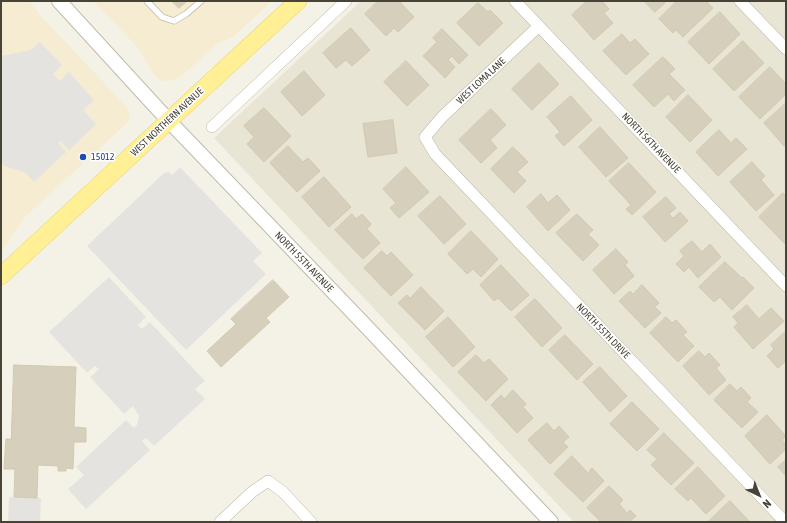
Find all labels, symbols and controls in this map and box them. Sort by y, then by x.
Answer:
street label: WEST LOMA LANE [454,55,508,107]
street label: WEST NORTHERN AVENUE [128,85,206,159]
street label: NORTH 56TH AVENUE [619,110,683,176]
place label: 15012 [91,151,114,163]
marker: 15012 [78,152,88,162]
street label: NORTH 55TH AVENUE [272,229,336,295]
street label: NORTH 55TH DRIVE [574,301,632,361]
north arrow [739,475,779,515]
text: N [761,497,774,510]

